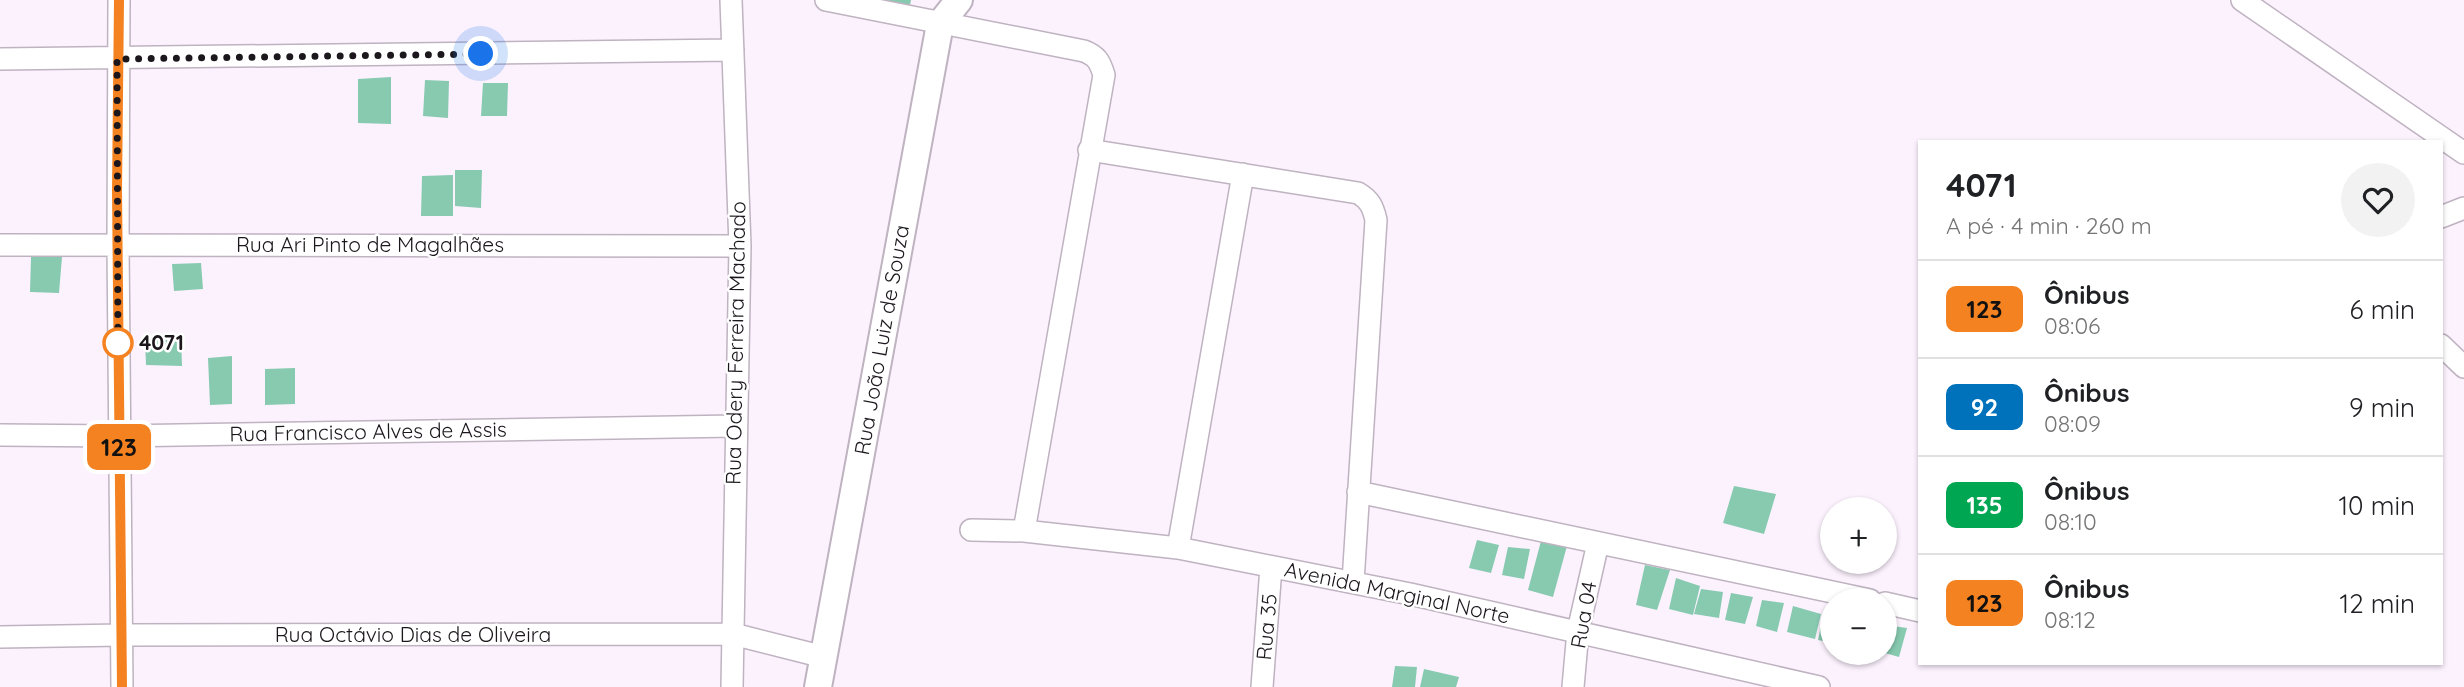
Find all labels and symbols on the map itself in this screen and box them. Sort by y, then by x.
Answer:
your location [463,36,498,71]
street label: Rua Odery Ferreira Machado [720,201,750,485]
street label: Rua João Luiz de Souza [848,223,914,457]
street label: Rua Ari Pinto de Magalhães [236,231,504,257]
marker: 4071 [103,328,133,358]
place label: 4071 [139,329,184,355]
street label: Rua Francisco Alves de Assis [229,416,507,446]
line badge: 123 [79,424,159,470]
street label: Avenida Marginal Norte [1282,555,1512,629]
street label: Rua 04 [1564,579,1602,650]
street label: Rua 35 [1250,593,1282,661]
street label: Rua Octávio Dias de Oliveira [275,621,551,647]

